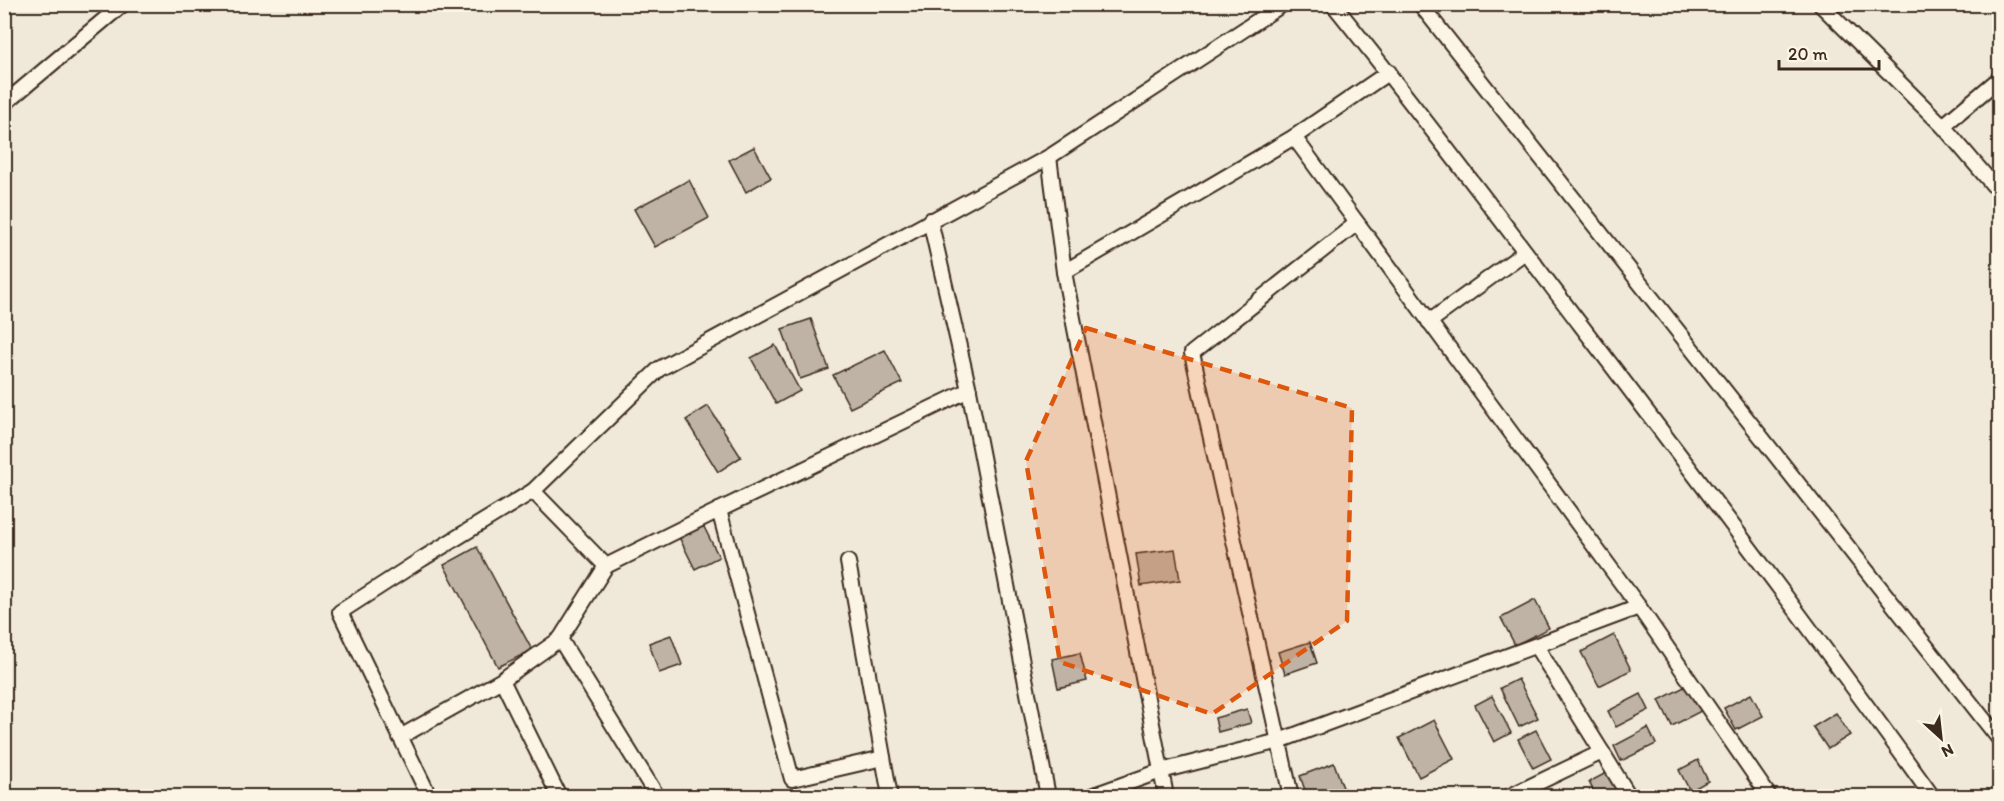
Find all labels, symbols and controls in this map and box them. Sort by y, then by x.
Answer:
scale bar [1779,33,1880,71]
text: 20 m [1788,43,1828,65]
north arrow [1911,708,1971,768]
text: N [1938,740,1957,762]

